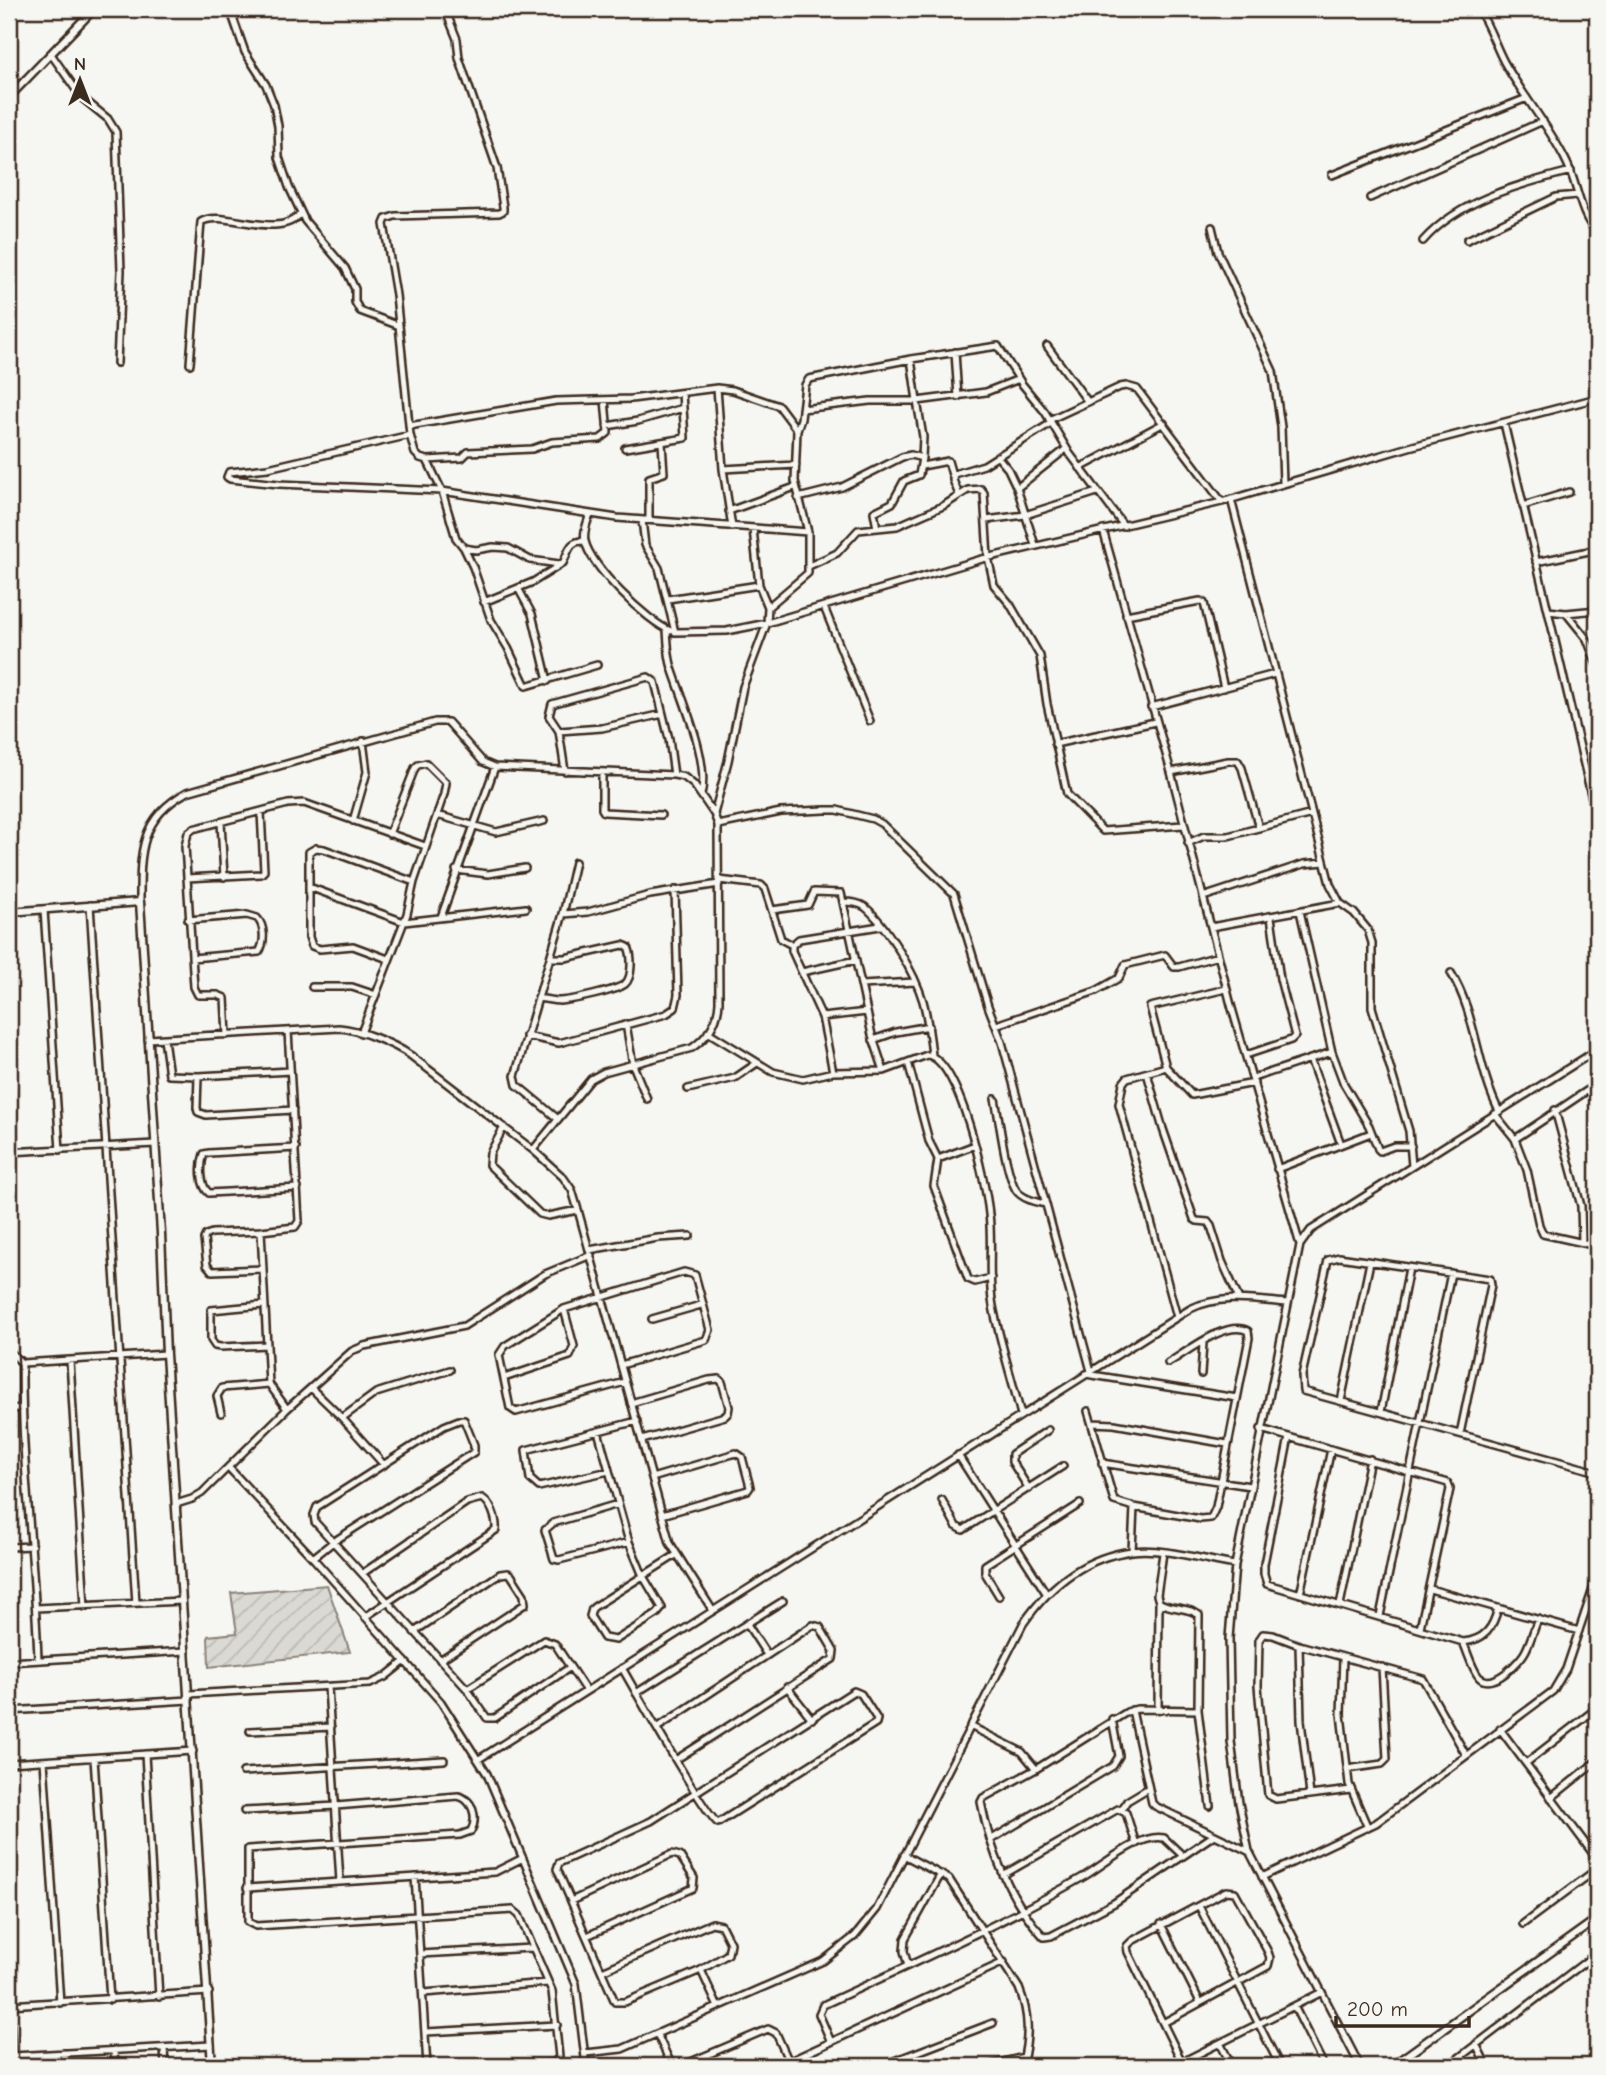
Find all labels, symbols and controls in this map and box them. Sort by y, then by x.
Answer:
north arrow [46,46,116,116]
text: N [74,53,86,75]
scale bar [1336,1984,1470,2028]
text: 200 m [1347,1997,1408,2021]

